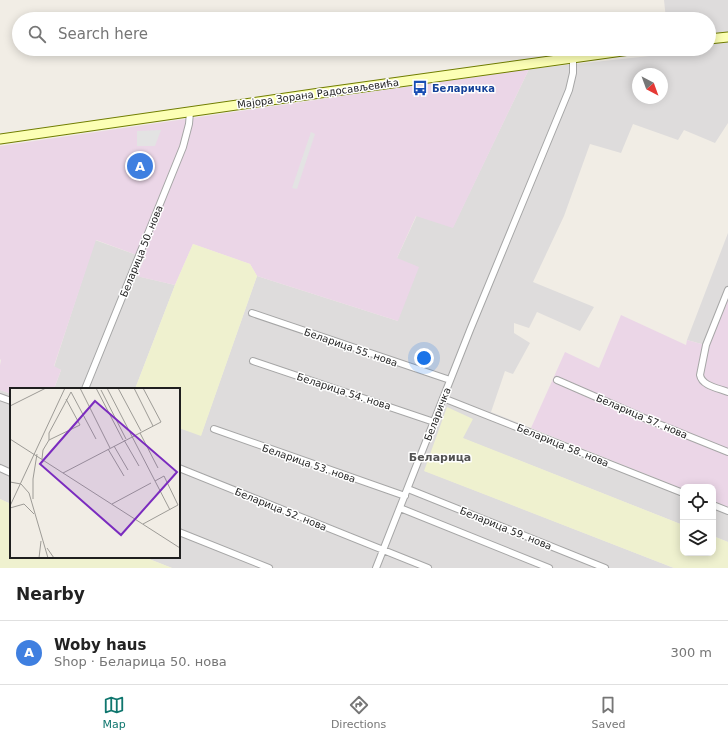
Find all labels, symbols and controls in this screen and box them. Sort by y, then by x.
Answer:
search box [12,12,716,56]
icon: search [26,23,48,45]
text: Search here [58,25,148,43]
north arrow [632,68,668,104]
street label: Мајора Зорана Радосављевића [237,77,400,110]
bus stop icon: Беларичка [411,79,429,97]
place label: Беларичка [432,83,495,94]
pin: A [127,151,153,181]
street label: Беларица 50. нова [118,204,165,299]
street label: Беларица 55. нова [303,326,399,369]
your location [414,348,434,368]
street label: Беларица 54. нова [295,371,392,412]
street label: Беларичка [422,386,453,443]
inset map [10,388,180,558]
street label: Беларица 57. нова [594,392,689,441]
street label: Беларица 58. нова [515,422,610,469]
street label: Беларица 53. нова [261,442,357,485]
district label: Беларица [409,451,471,464]
map controls [680,484,716,556]
button: locate [680,484,716,520]
street label: Беларица 52. нова [233,486,328,533]
street label: Беларица 59. нова [458,505,553,552]
button: layers [680,520,716,556]
text: Nearby [16,584,85,604]
text: Woby haus [54,636,146,654]
text: A [24,645,34,660]
text: 300 m [670,645,712,660]
text: Shop · Беларица 50. нова [54,654,227,669]
tab: Map [103,694,126,731]
tab: Directions [331,694,386,731]
tab: Saved [591,694,625,731]

